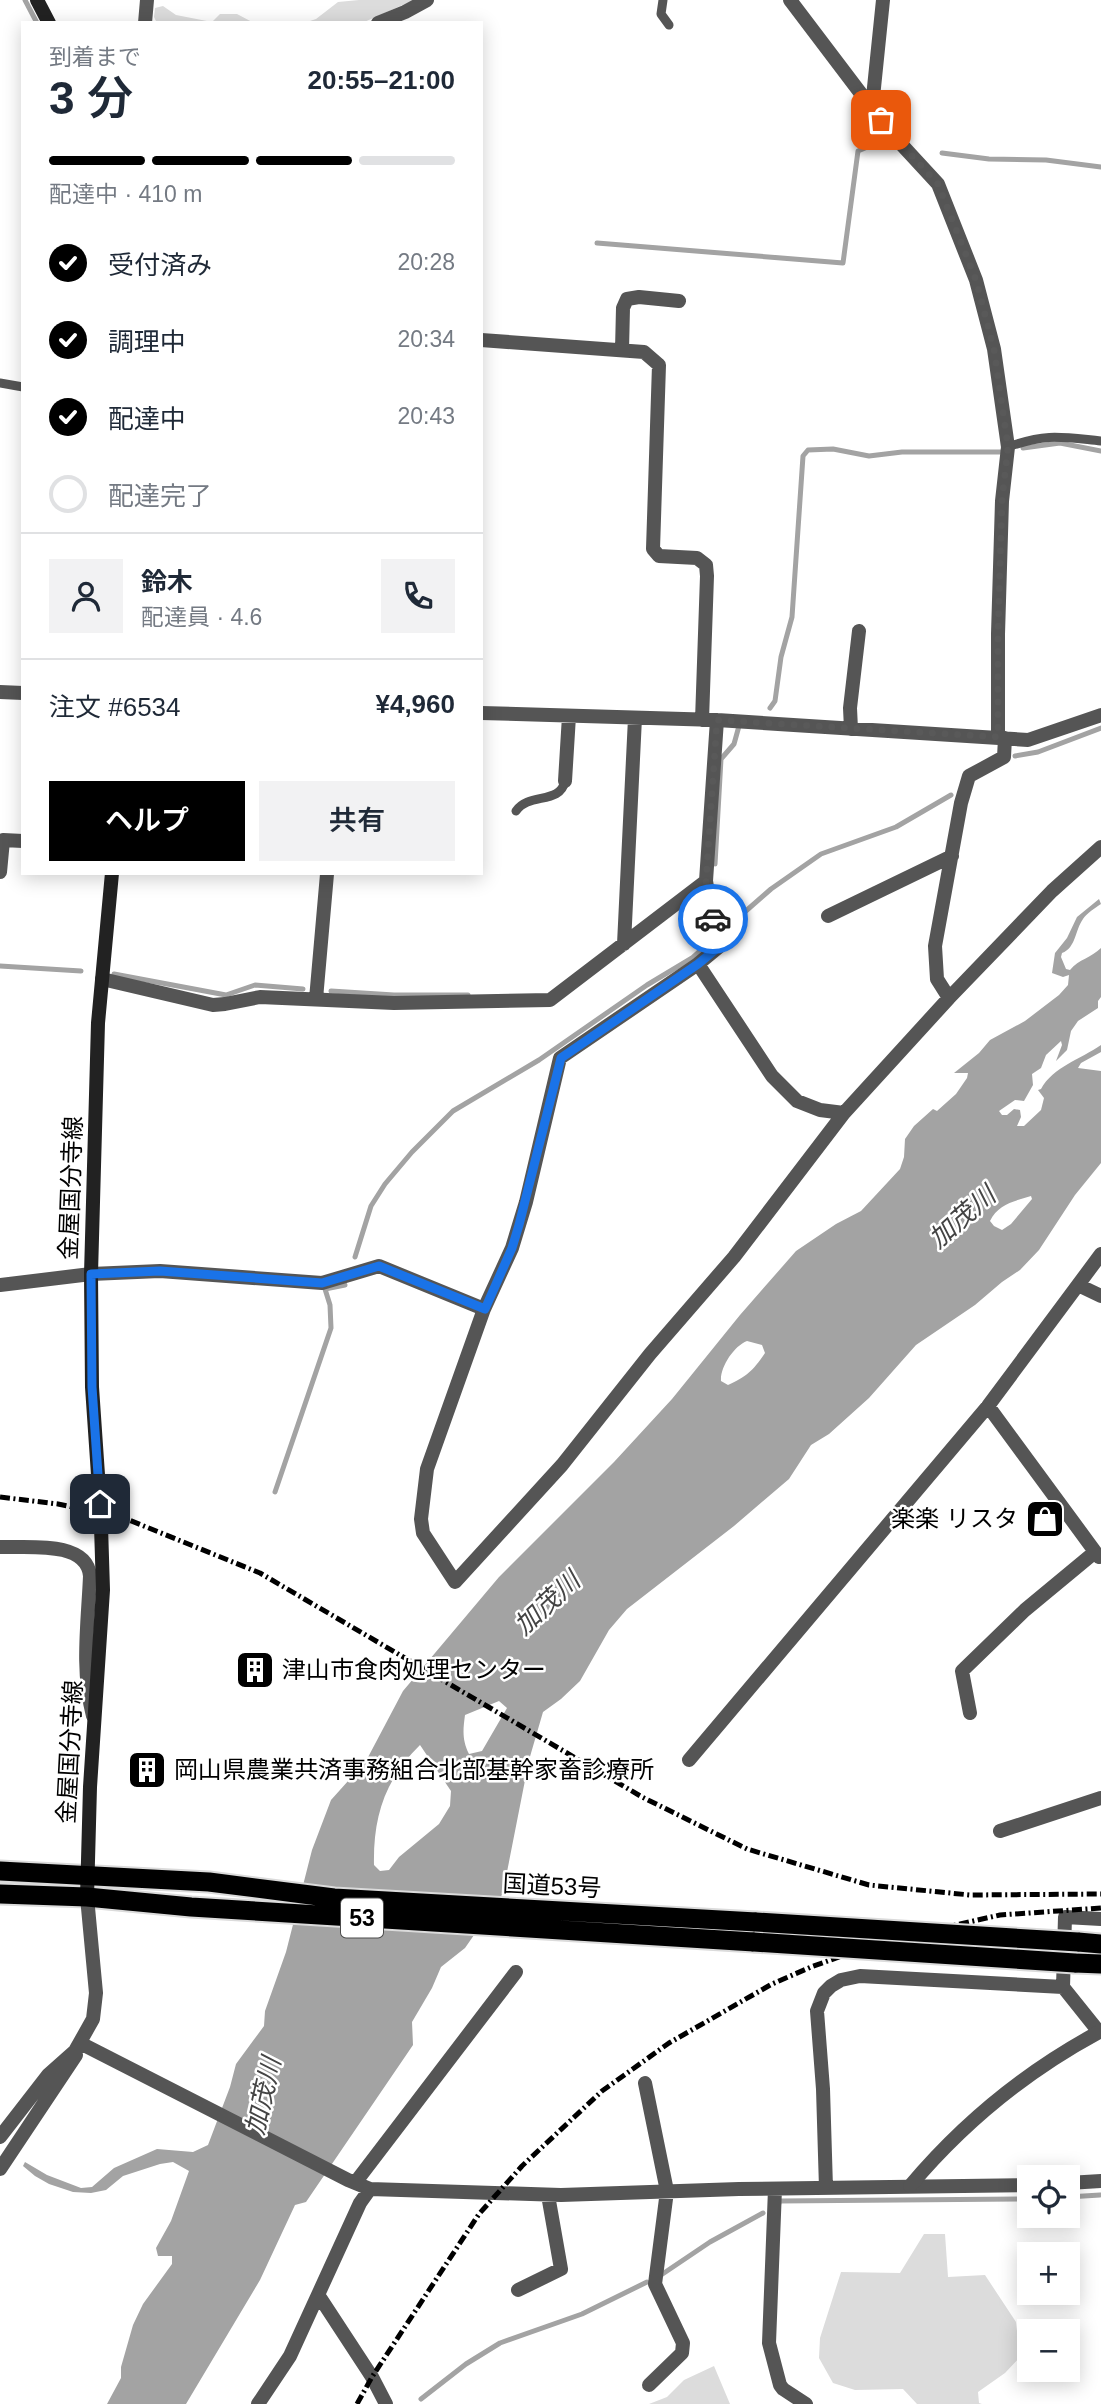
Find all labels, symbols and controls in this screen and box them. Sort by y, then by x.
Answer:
text: 到着まで [49,44,141,70]
text: 20:55–21:00 [308,65,455,95]
text: 3 分 [49,72,133,124]
pin [851,90,911,150]
icon: bag [862,101,900,139]
text: 配達中 · 410 m [49,181,202,207]
icon: check [49,244,87,282]
text: 20:28 [397,249,455,275]
text: 受付済み [108,250,212,280]
icon: check [49,321,87,359]
text: 20:34 [397,326,455,352]
text: 調理中 [108,327,186,357]
icon: check [49,398,87,436]
text: 20:43 [397,403,455,429]
text: 配達中 [108,404,186,434]
text: 配達完了 [108,481,212,511]
button: person [49,559,123,633]
button: phone [381,559,455,633]
text: 鈴木 [141,567,193,597]
text: 配達員 · 4.6 [141,604,262,630]
text: ¥4,960 [375,689,455,719]
text: 注文 #6534 [49,692,181,722]
button: ヘルプ [49,781,245,861]
button: 共有 [259,781,455,861]
courier [678,884,748,954]
icon: car [694,900,732,938]
street label: 金屋国分寺線 [54,1116,87,1260]
water label: 加茂川 [923,1178,1004,1254]
pin [70,1474,130,1534]
icon: home [81,1485,119,1523]
shop icon: 楽楽 リスタ [1024,1498,1066,1540]
place label: 楽楽 リスタ [891,1505,1018,1532]
water label: 加茂川 [508,1563,588,1641]
building icon: 津山市食肉処理センター [234,1649,276,1691]
place label: 津山市食肉処理センター [282,1656,546,1683]
street label: 金屋国分寺線 [52,1679,87,1825]
building icon: 岡山県農業共済事務組合北部基幹家畜診療所 [126,1749,168,1791]
place label: 岡山県農業共済事務組合北部基幹家畜診療所 [174,1756,654,1783]
street label: 国道53号 [502,1869,602,1902]
road number: 53 [341,1898,383,1938]
water label: 加茂川 [240,2052,287,2137]
map controls [1017,2165,1080,2382]
button: locate [1017,2165,1080,2228]
button: + [1017,2242,1080,2305]
button: − [1017,2319,1080,2382]

